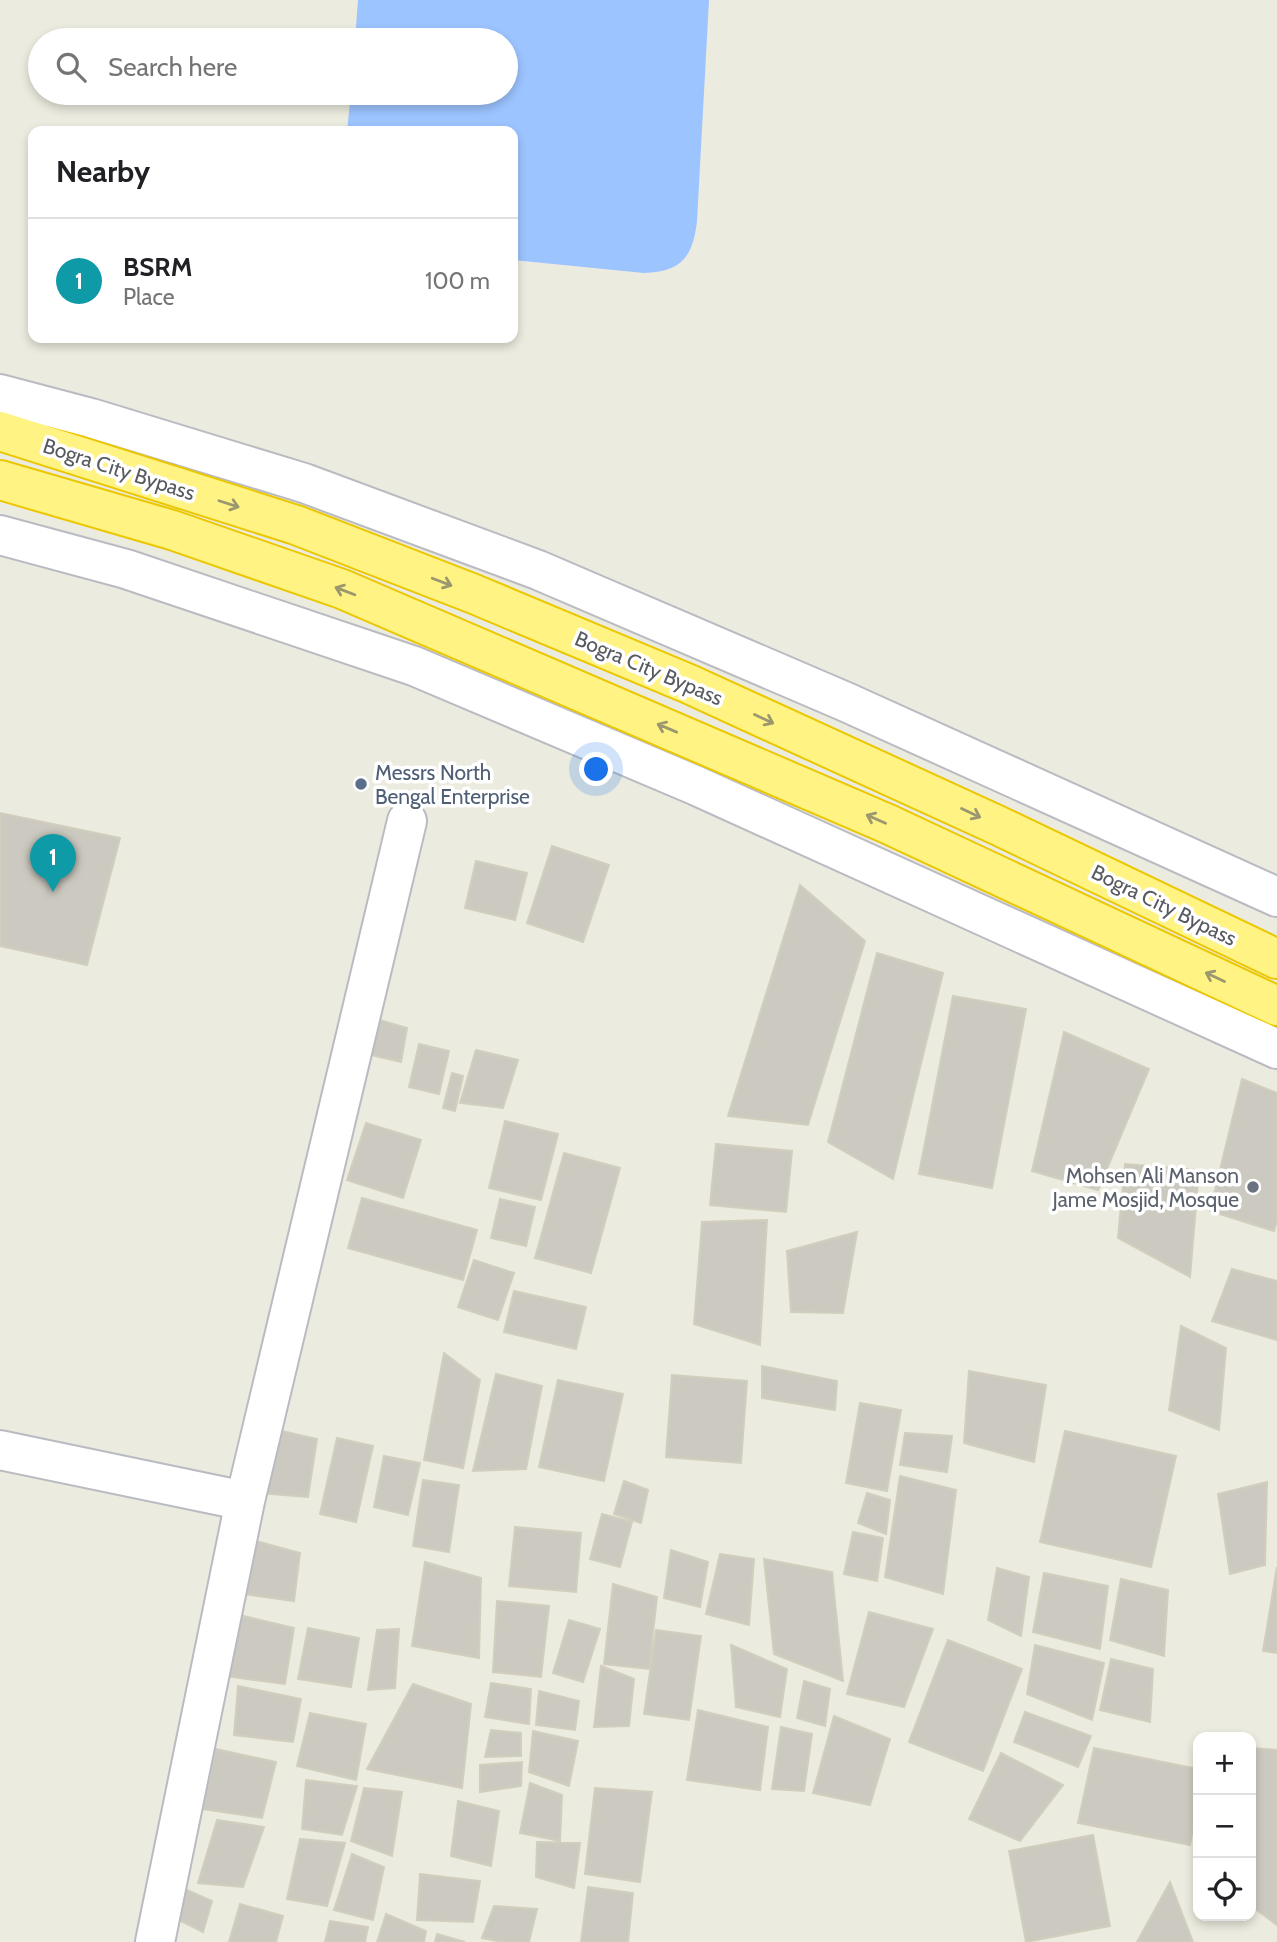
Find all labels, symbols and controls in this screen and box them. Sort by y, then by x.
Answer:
search box [28,28,518,105]
icon: search [52,48,90,86]
text: Search here [108,51,237,83]
text: Nearby [56,153,150,190]
text: BSRM [123,251,192,283]
text: 1 [75,267,83,295]
text: 100 m [425,267,490,295]
text: Place [123,283,175,311]
street label: Bogra City Bypass [40,433,198,505]
one-way arrow [217,498,239,511]
one-way arrow [431,576,453,589]
one-way arrow [335,583,357,596]
street label: Bogra City Bypass [571,626,727,711]
one-way arrow [753,713,774,726]
one-way arrow [657,721,679,734]
your location [579,752,613,786]
place label: Messrs North Bengal Enterprise [375,760,530,809]
marker: Messrs North Bengal Enterprise [353,776,369,792]
one-way arrow [960,807,981,821]
one-way arrow [866,812,887,825]
pin: 1 [30,834,76,892]
street label: Bogra City Bypass [1087,859,1241,951]
one-way arrow [1205,970,1226,983]
place label: Mohsen Ali Manson Jame Mosjid, Mosque [1052,1163,1239,1213]
marker: Mohsen Ali Manson Jame Mosjid, Mosque [1245,1179,1261,1195]
map controls [1193,1732,1256,1921]
button: + [1193,1732,1256,1795]
button: − [1193,1795,1256,1858]
button: locate [1193,1858,1256,1921]

